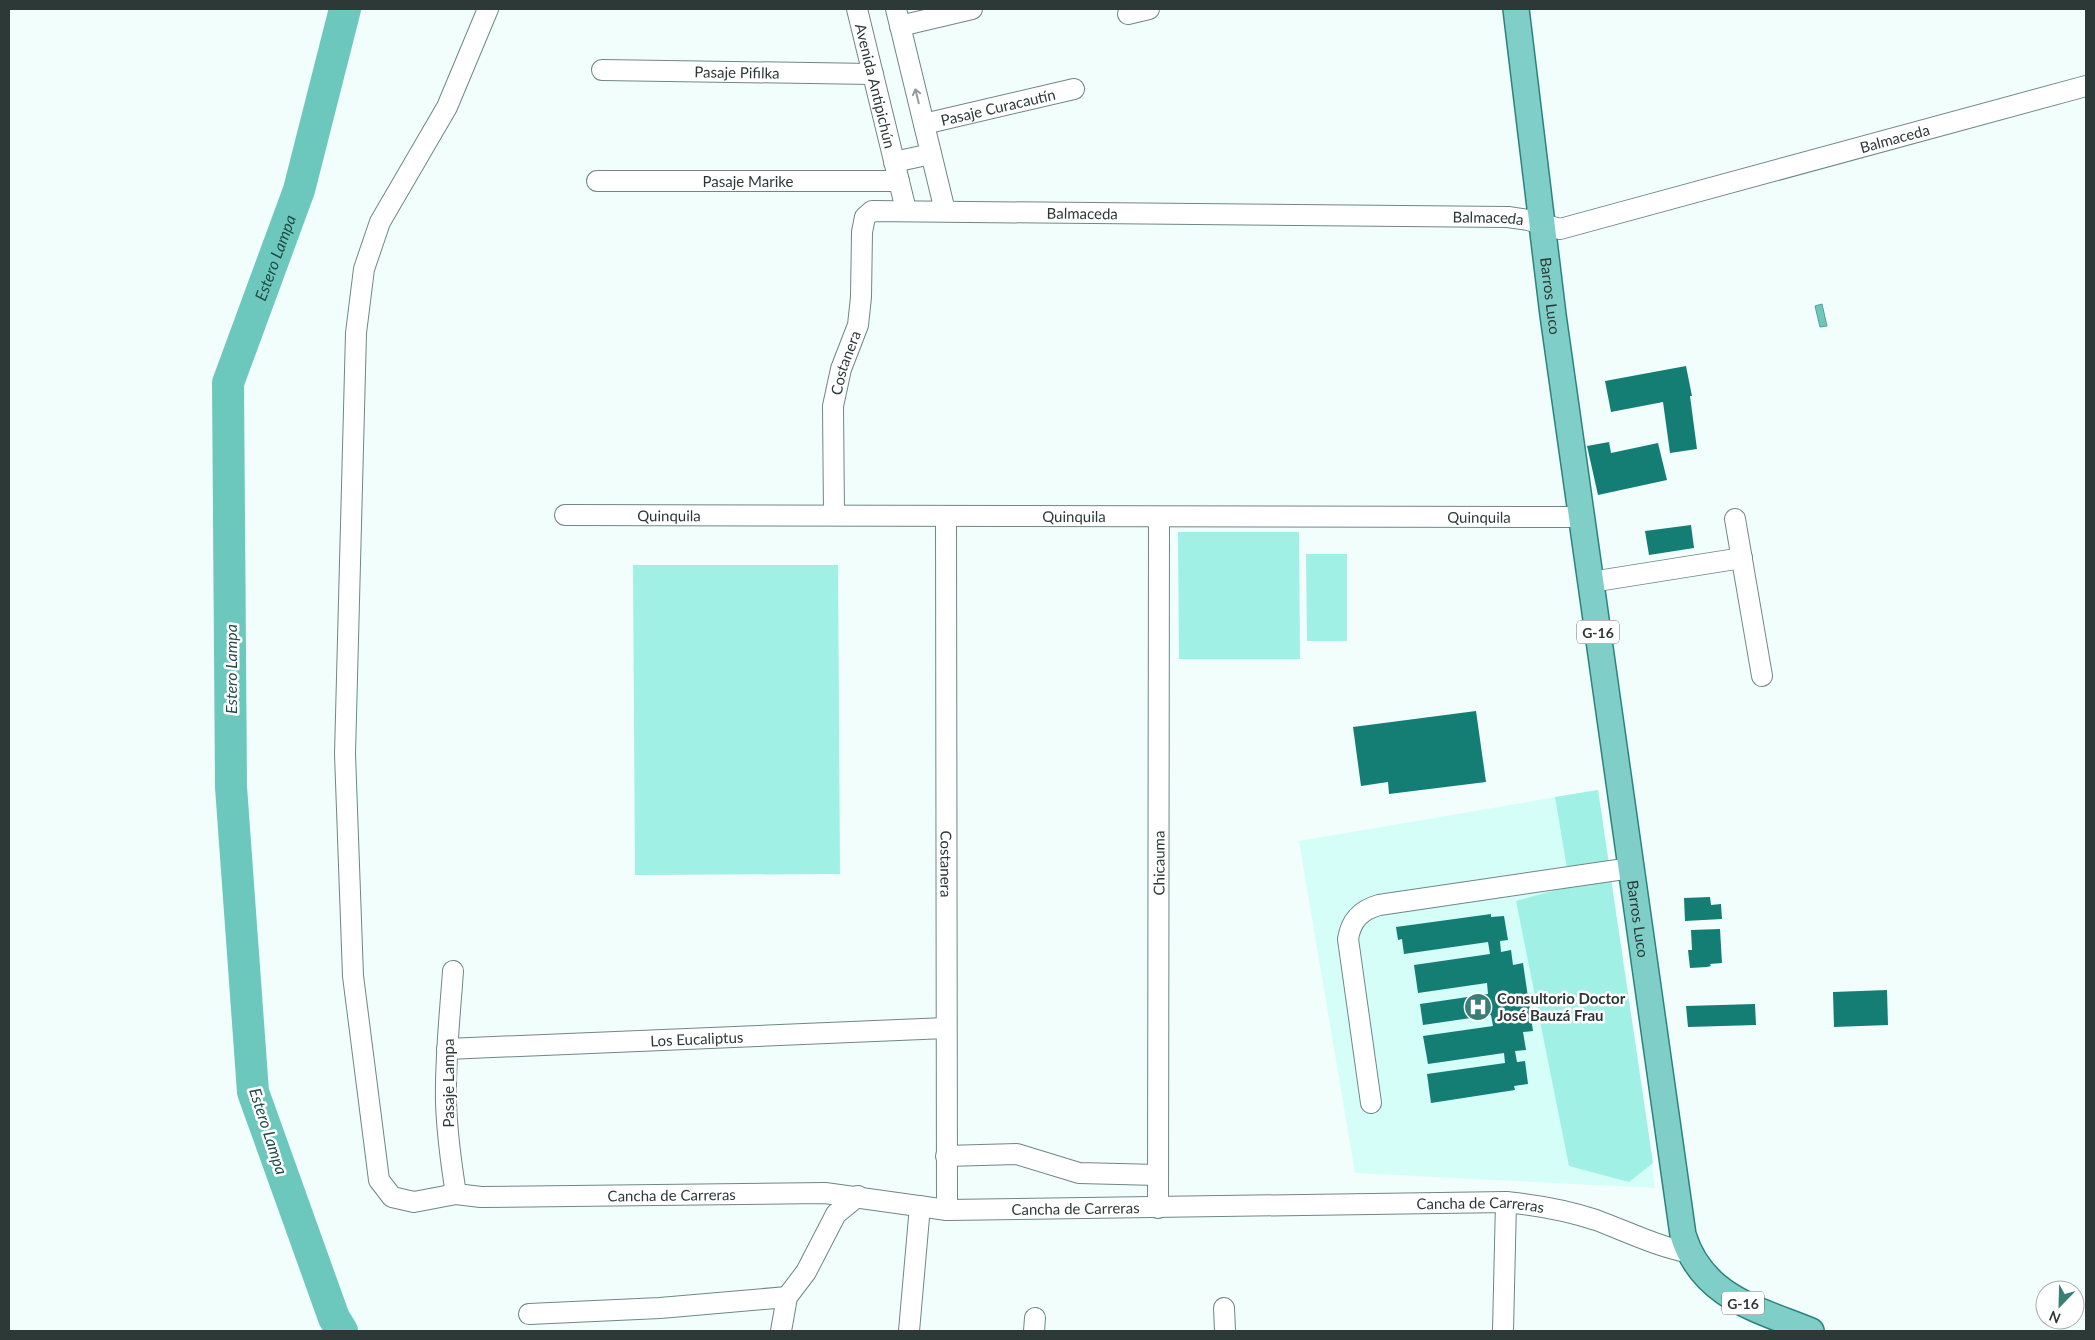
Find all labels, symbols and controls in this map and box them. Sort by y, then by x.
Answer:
street label: Avenida Antipichún [852,21,900,150]
street label: Pasaje Pifilka [694,62,780,82]
street label: Pasaje Curacautín [939,85,1057,129]
one-way arrow [912,88,921,104]
street label: Balmaceda [1858,120,1931,156]
street label: Pasaje Marike [703,172,794,190]
street label: Balmaceda [1047,204,1118,222]
street label: Balmaceda [1453,207,1525,228]
water label: Estero Lampa [250,212,299,303]
street label: Barros Luco [1537,256,1565,336]
street label: Costanera [827,328,864,397]
street label: Quinquila [637,506,701,524]
street label: Quinquila [1042,507,1106,525]
street label: Quinquila [1447,508,1511,526]
road number: G-16 [1577,620,1619,644]
water label: Estero Lampa [221,624,240,714]
street label: Costanera [937,831,956,897]
street label: Chicauma [1149,831,1168,895]
street label: Barros Luco [1624,879,1653,959]
place label: Consultorio Doctor José Bauzá Frau [1497,989,1626,1024]
hospital icon: Consultorio Doctor José Bauzá Frau [1463,992,1493,1022]
street label: Los Eucaliptus [650,1028,744,1049]
street label: Pasaje Lampa [439,1039,457,1127]
water label: Estero Lampa [246,1085,292,1177]
street label: Cancha de Carreras [607,1185,736,1205]
street label: Cancha de Carreras [1416,1193,1546,1216]
street label: Cancha de Carreras [1011,1198,1140,1218]
north arrow [2035,1280,2085,1330]
road number: G-16 [1722,1292,1764,1315]
text: N [2046,1307,2063,1327]

